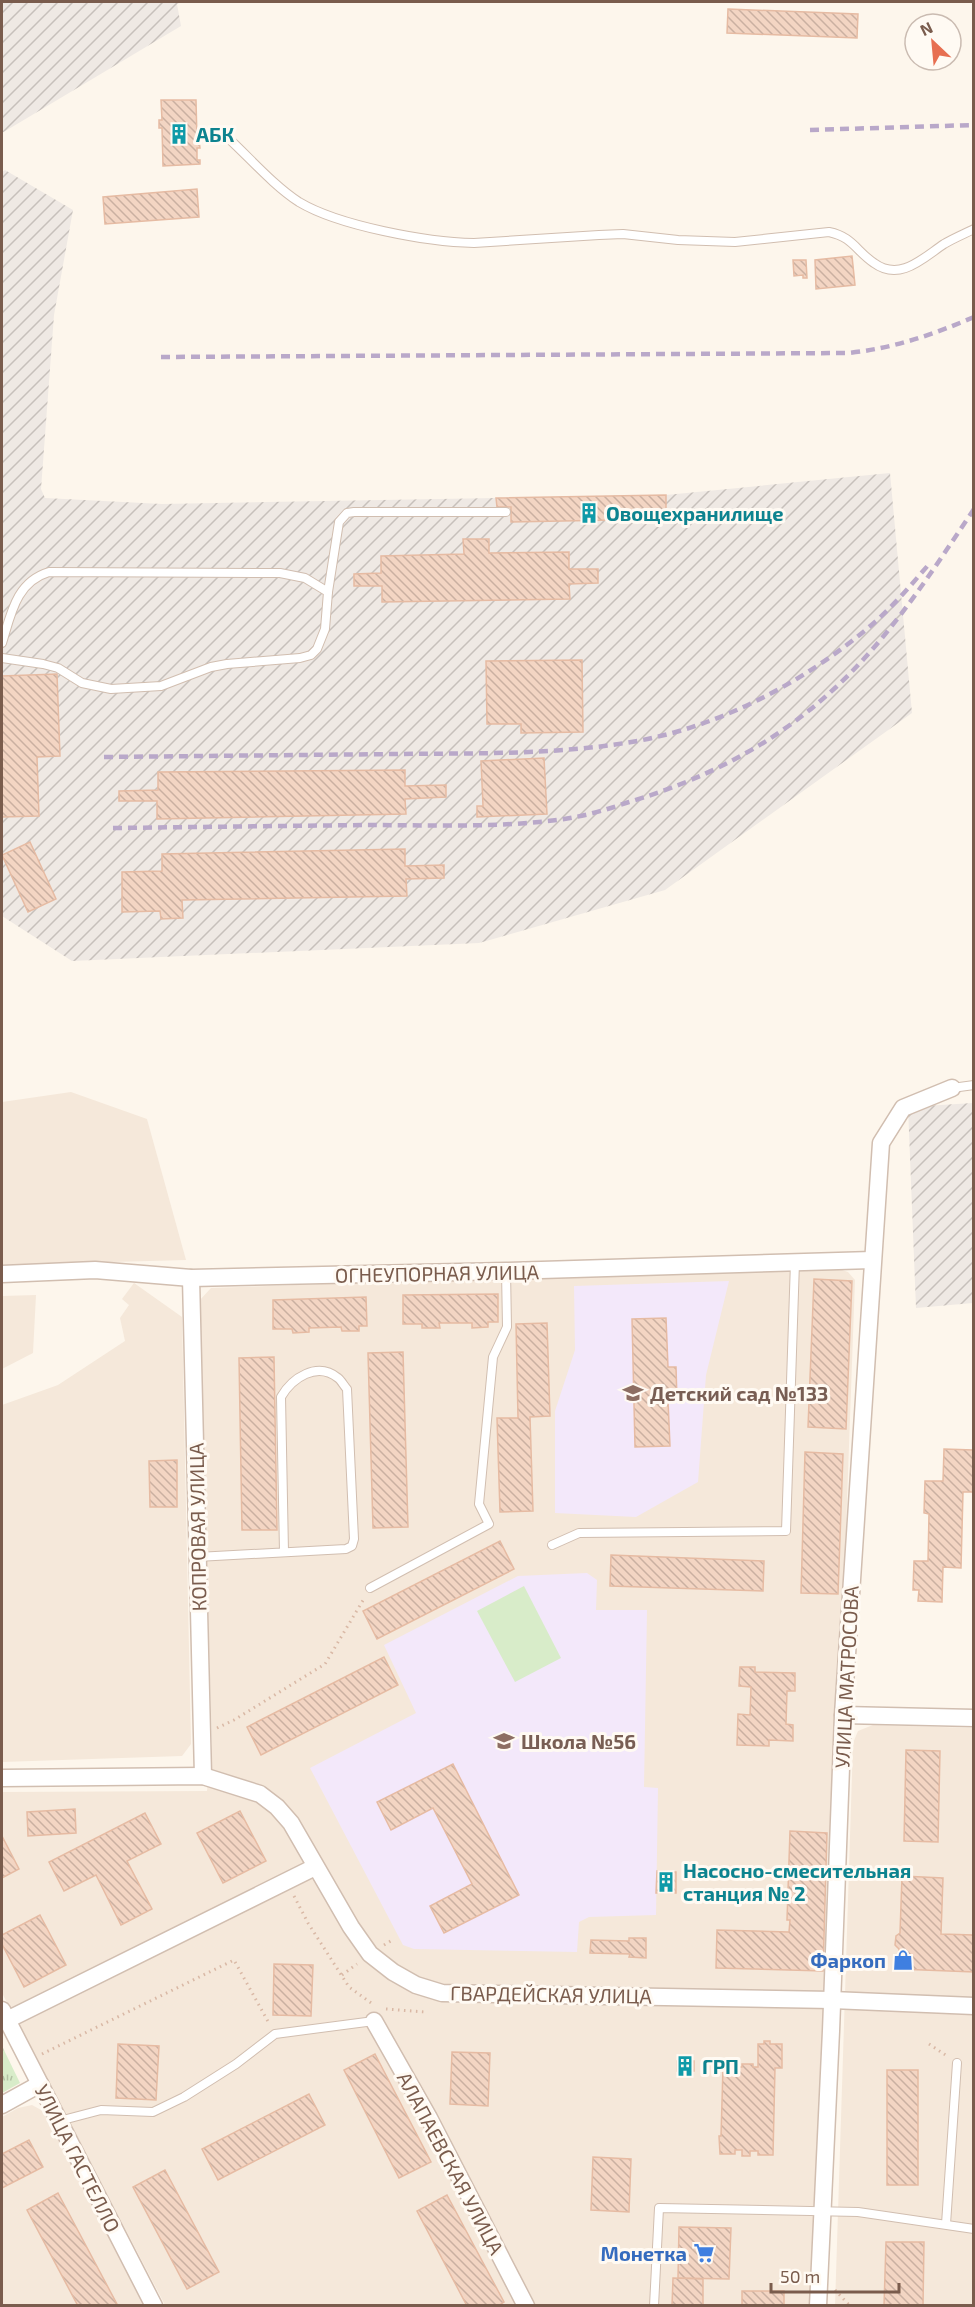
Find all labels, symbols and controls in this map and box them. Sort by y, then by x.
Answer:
north arrow [903,12,963,72]
text: N [917,17,936,39]
building icon: АБК [167,122,191,146]
place label: АБК [196,122,235,146]
building icon: Овощехранилище [577,501,601,525]
place label: Овощехранилище [606,501,784,525]
street label: ОГНЕУПОРНАЯ УЛИЦА [335,1259,540,1287]
school or university icon: Детский сад №133 [621,1381,645,1405]
place label: Детский сад №133 [650,1381,828,1405]
street label: КОПРОВАЯ УЛИЦА [184,1442,210,1612]
street label: УЛИЦА МАТРОСОВА [829,1584,863,1769]
school or university icon: Школа №56 [492,1729,516,1753]
place label: Школа №56 [521,1729,636,1753]
place label: Насосно-смесительная станция № 2 [683,1858,911,1905]
building icon: Насосно-смесительная станция № 2 [654,1870,678,1894]
place label: Фаркоп [811,1948,886,1972]
shop icon: Фаркоп [891,1948,915,1972]
street label: ГВАРДЕЙСКАЯ УЛИЦА [450,1980,653,2008]
building icon: ГРП [673,2054,697,2078]
place label: ГРП [702,2054,739,2078]
street label: АЛАПАЕВСКАЯ УЛИЦА [393,2068,510,2259]
street label: УЛИЦА ГАСТЕЛЛО [30,2080,126,2236]
place label: Монетка [601,2241,687,2265]
supermarket icon: Монетка [692,2241,716,2265]
scale bar [771,2256,898,2294]
text: 50 m [780,2265,820,2287]

